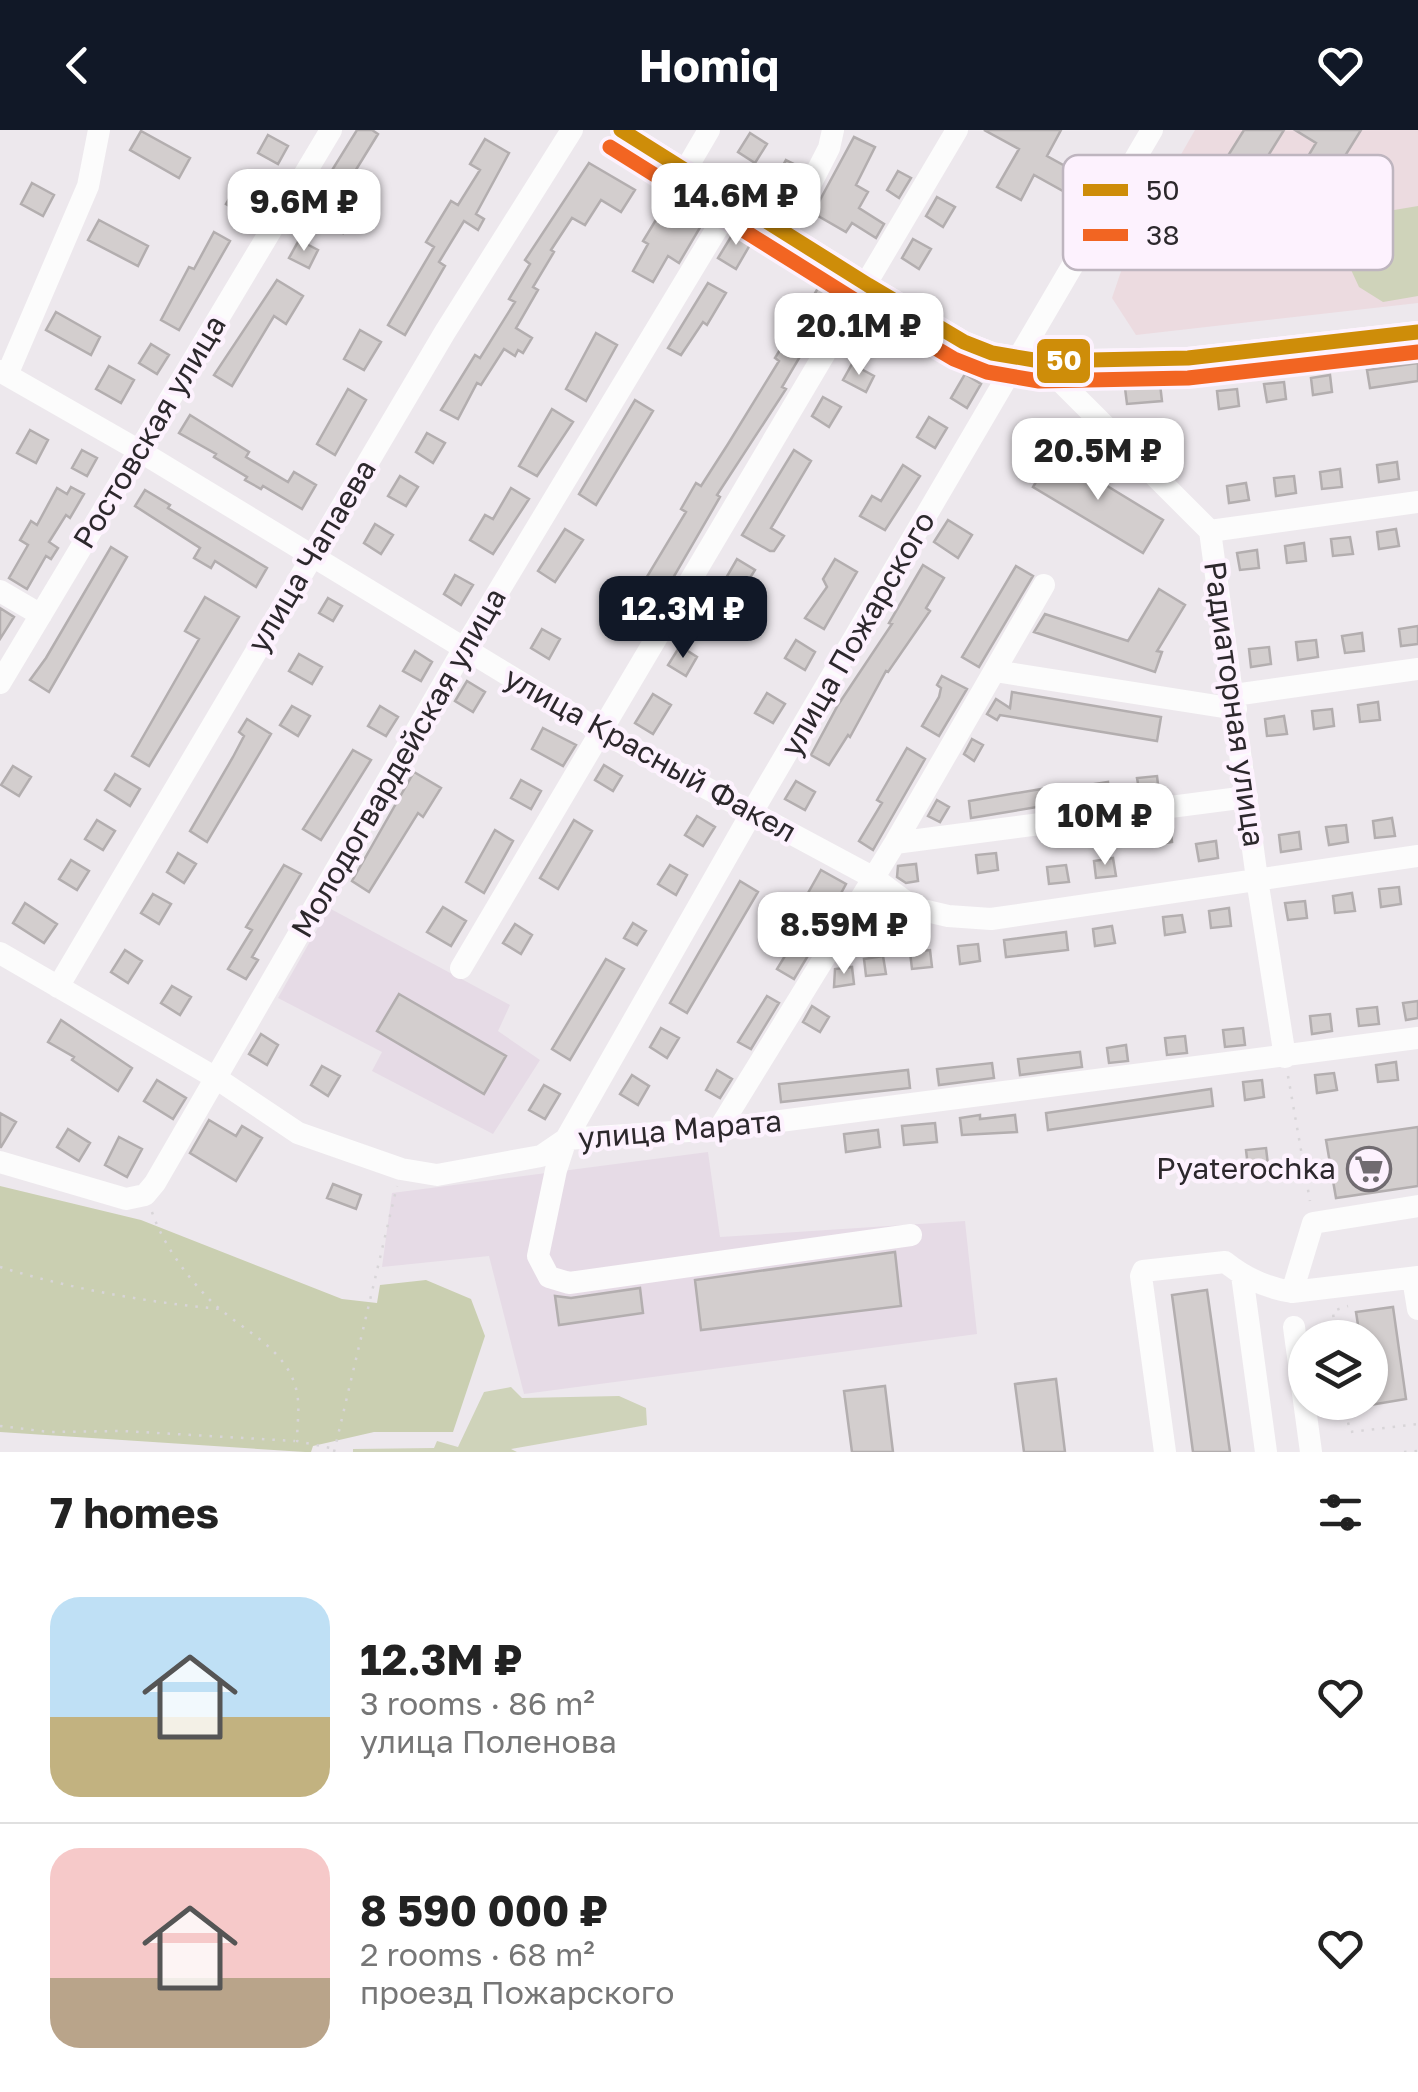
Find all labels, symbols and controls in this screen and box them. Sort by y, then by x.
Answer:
icon: back [50,38,105,93]
text: Homiq [639,38,779,92]
icon: heart [1313,38,1368,93]
legend [1063,155,1393,270]
pin: 14.6M ₽ [644,163,828,248]
pin: 9.6M ₽ [223,169,385,254]
text: 50 [1146,173,1180,206]
text: 14.6M ₽ [673,176,799,214]
text: 9.6M ₽ [250,182,358,220]
text: 38 [1146,218,1179,251]
pin: 20.1M ₽ [767,293,951,378]
text: 20.1M ₽ [796,306,922,344]
street label: Ростовская улица [65,308,233,555]
line badge: 50 [1035,337,1092,385]
text: 50 [1046,343,1082,376]
pin: 20.5M ₽ [1006,418,1190,503]
text: 20.5M ₽ [1034,431,1162,469]
street label: улица Чапаева [239,452,383,658]
street label: улица Пожарского [772,505,942,762]
street label: Радиаторная улица [1197,559,1273,849]
pin: 12.3M ₽ [591,576,775,661]
street label: Молодогвардейская улица [283,581,513,944]
text: 12.3M ₽ [621,589,745,627]
street label: улица Красный Факел [498,659,803,849]
pin: 10M ₽ [1035,783,1175,868]
text: 10M ₽ [1057,796,1153,834]
pin: 8.59M ₽ [752,892,936,977]
text: 8.59M ₽ [780,905,908,943]
street label: улица Марата [577,1102,783,1156]
supermarket icon: Pyaterochka [1346,1146,1392,1192]
place label: Pyaterochka [1156,1150,1336,1186]
map controls [1288,1320,1388,1420]
button: layers [1288,1320,1388,1420]
icon: filters [1313,1485,1368,1540]
text: 7 homes [50,1487,219,1537]
text: 12.3M ₽ [360,1634,523,1684]
icon: home [130,1637,250,1757]
icon: heart [1313,1670,1368,1725]
text: 3 rooms · 86 m² [360,1684,595,1722]
text: улица Поленова [360,1722,617,1760]
text: 8 590 000 ₽ [360,1885,608,1935]
icon: home [130,1888,250,2008]
icon: heart [1313,1921,1368,1976]
text: 2 rooms · 68 m² [360,1935,595,1973]
text: проезд Пожарского [360,1973,674,2011]

